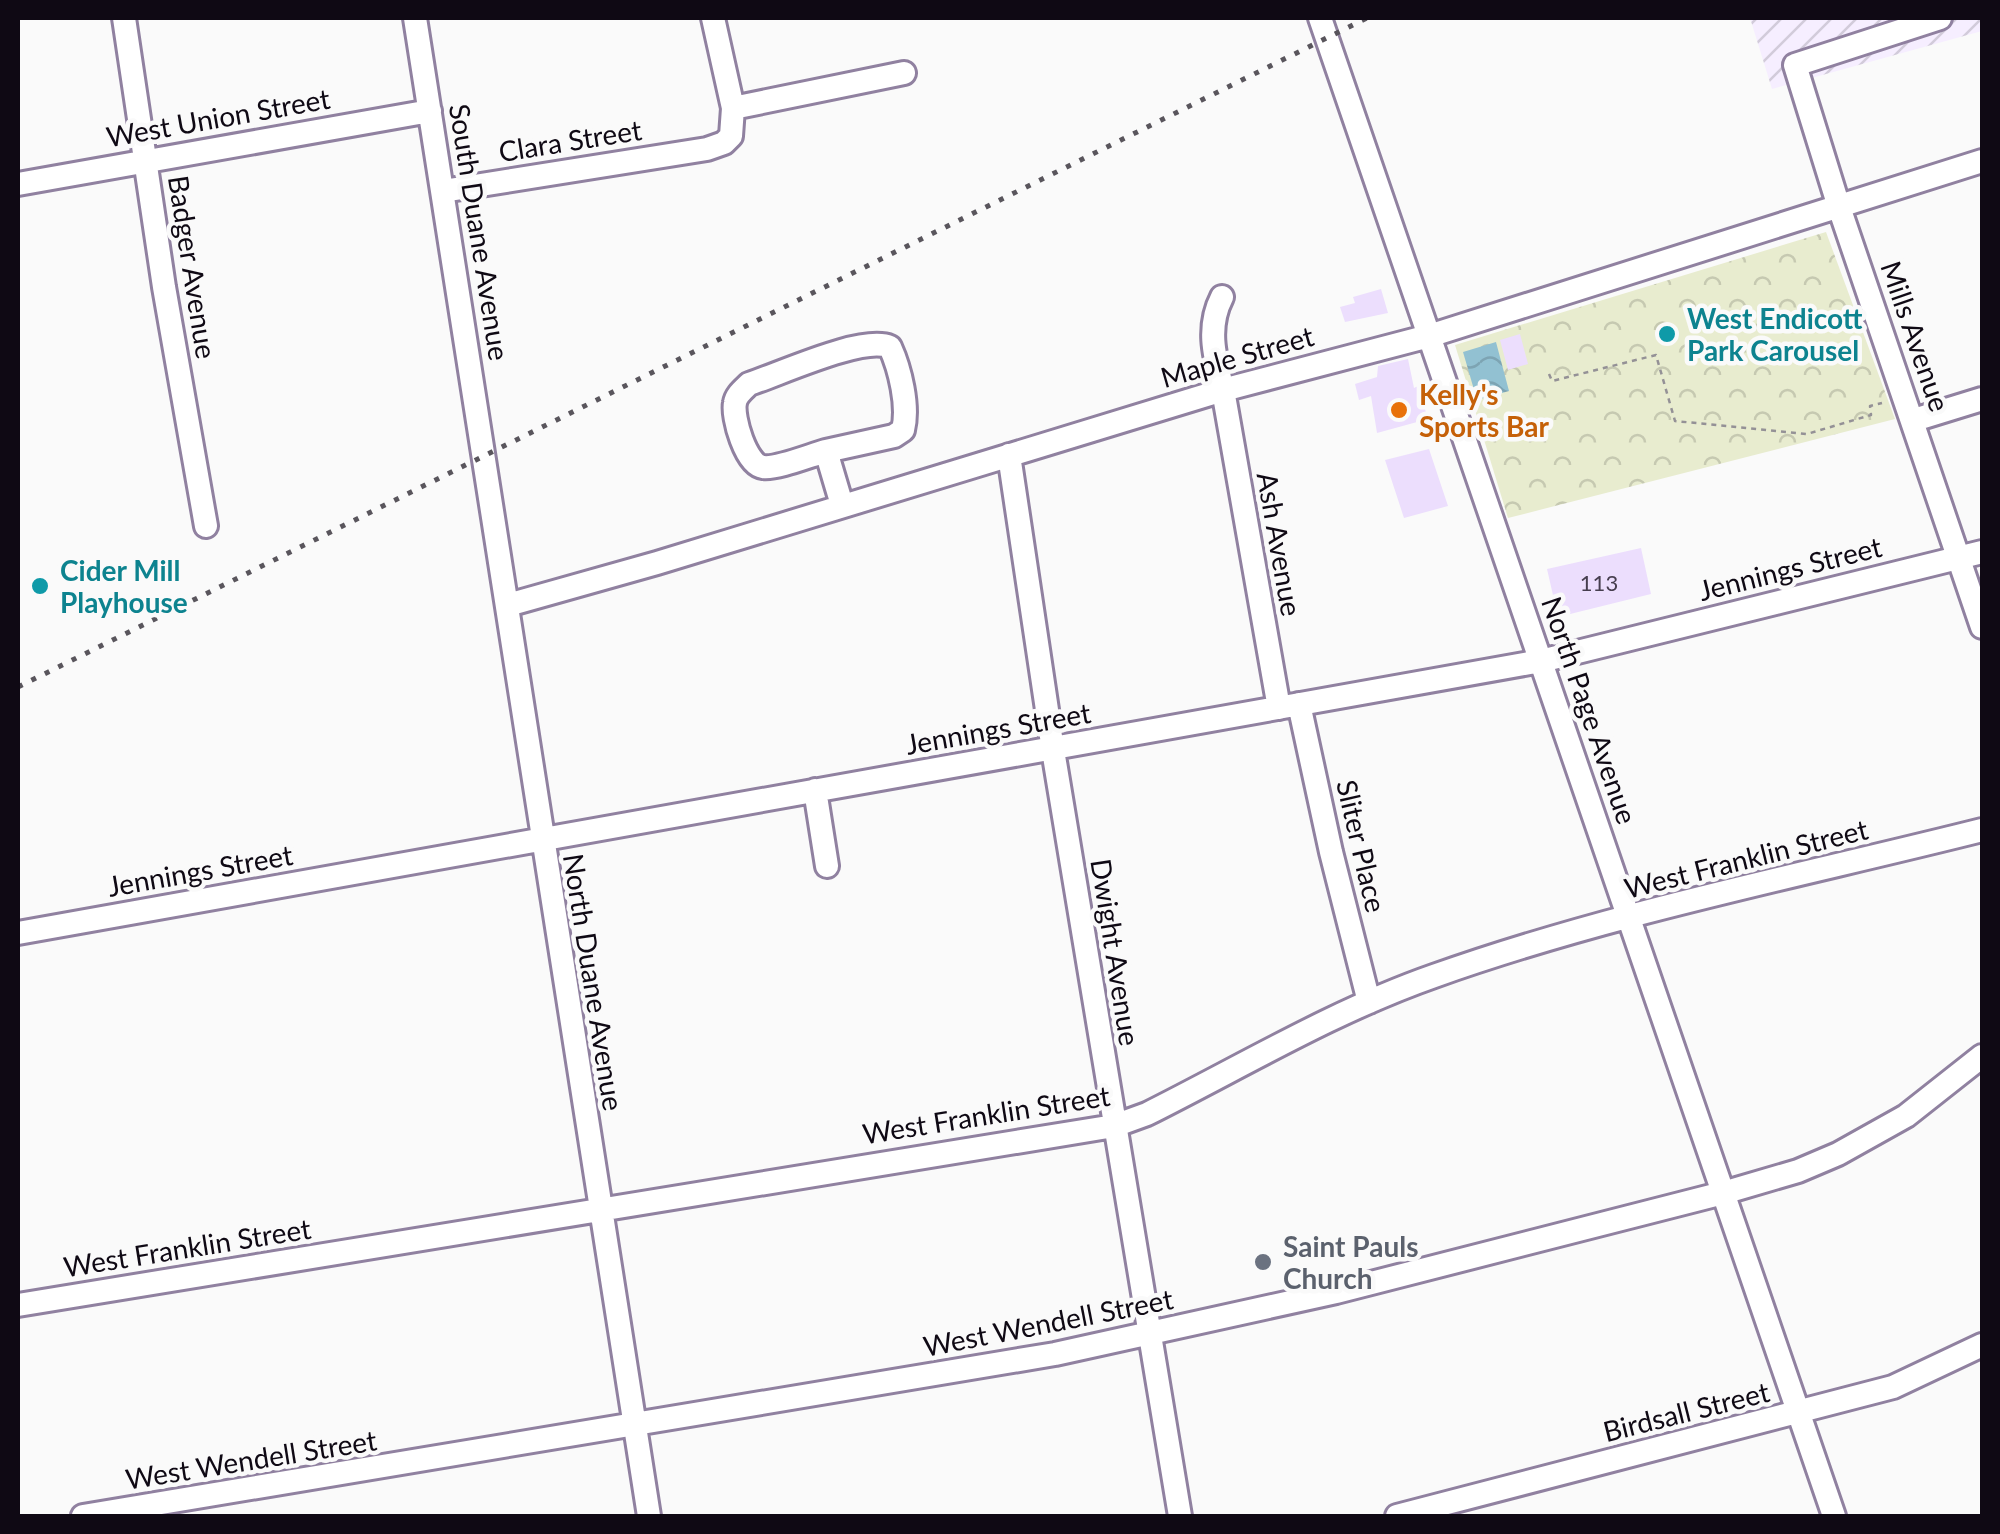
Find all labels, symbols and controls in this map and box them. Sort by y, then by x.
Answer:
street label: West Union Street [104,81,332,153]
street label: South Duane Avenue [443,101,517,363]
street label: Clara Street [496,112,644,168]
street label: Badger Avenue [162,173,224,361]
street label: Mills Avenue [1874,256,1958,416]
place label: West Endicott Park Carousel [1687,301,1863,367]
street label: Maple Street [1157,318,1317,394]
marker: West Endicott Park Carousel [1656,323,1678,345]
place label: Kelly's Sports Bar [1419,377,1549,443]
marker: Kelly's Sports Bar [1388,399,1410,421]
street label: Ash Avenue [1251,469,1309,619]
street label: Jennings Street [1695,529,1885,607]
place label: Cider Mill Playhouse [60,553,188,619]
house number: 113 [1580,569,1618,596]
marker: Cider Mill Playhouse [29,575,51,597]
street label: North Page Avenue [1535,592,1645,828]
street label: Jennings Street [903,695,1093,761]
street label: Sliter Place [1330,776,1394,916]
street label: West Franklin Street [1621,811,1871,905]
street label: Jennings Street [105,837,295,903]
street label: North Duane Avenue [557,851,631,1113]
street label: Dwight Avenue [1084,856,1148,1048]
street label: West Franklin Street [860,1078,1112,1150]
street label: West Franklin Street [61,1211,313,1283]
place label: Saint Pauls Church [1283,1229,1418,1295]
marker: Saint Pauls Church [1252,1251,1274,1273]
street label: West Wendell Street [920,1281,1176,1363]
street label: Birdsall Street [1599,1374,1773,1448]
street label: West Wendell Street [123,1422,379,1496]

